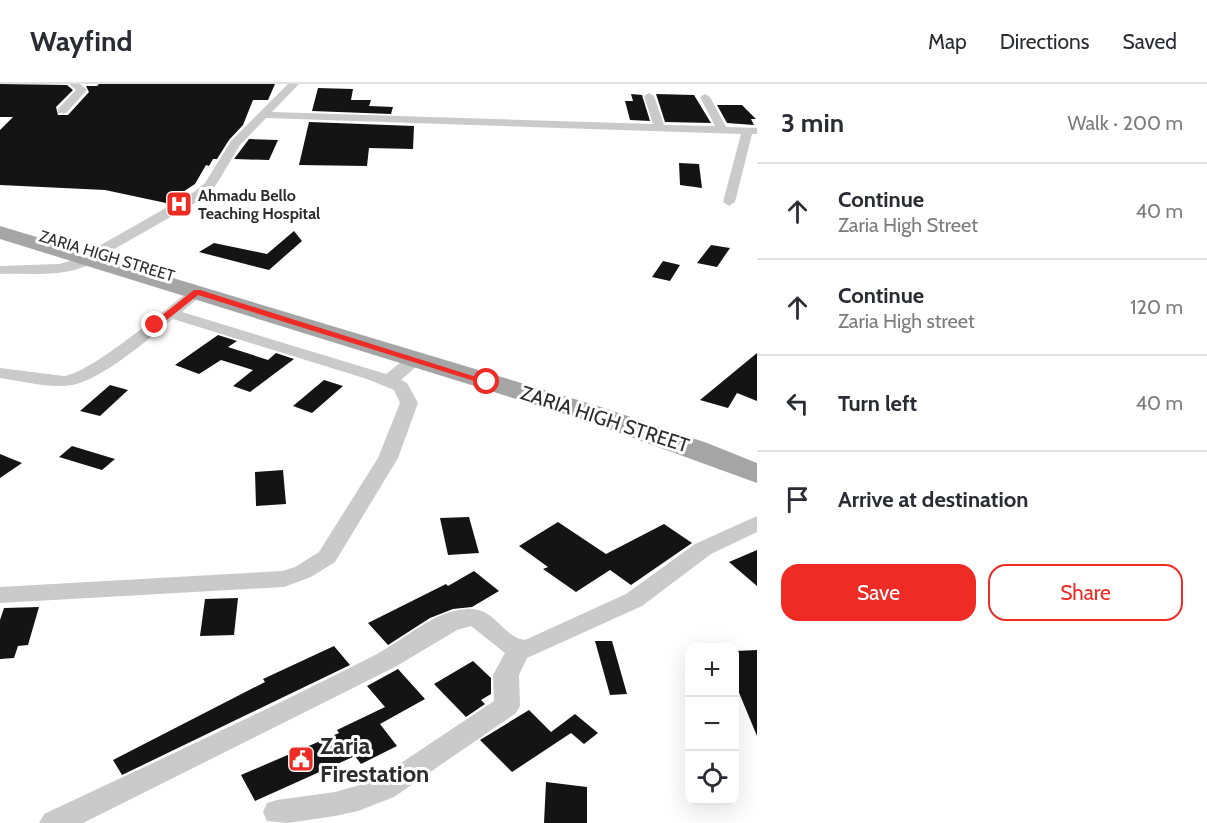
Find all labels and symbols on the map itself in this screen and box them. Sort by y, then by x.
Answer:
place label: Ahmadu Bello Teaching Hospital [198,186,320,223]
hospital icon: Ahmadu Bello Teaching Hospital [164,189,194,219]
street label: ZARIA HIGH STREET [37,226,177,286]
route end [141,311,167,337]
route start [473,368,499,394]
street label: ZARIA HIGH STREET [518,380,693,458]
place label: Zaria Firestation [320,731,429,788]
public building icon: Zaria Firestation [286,744,316,774]

